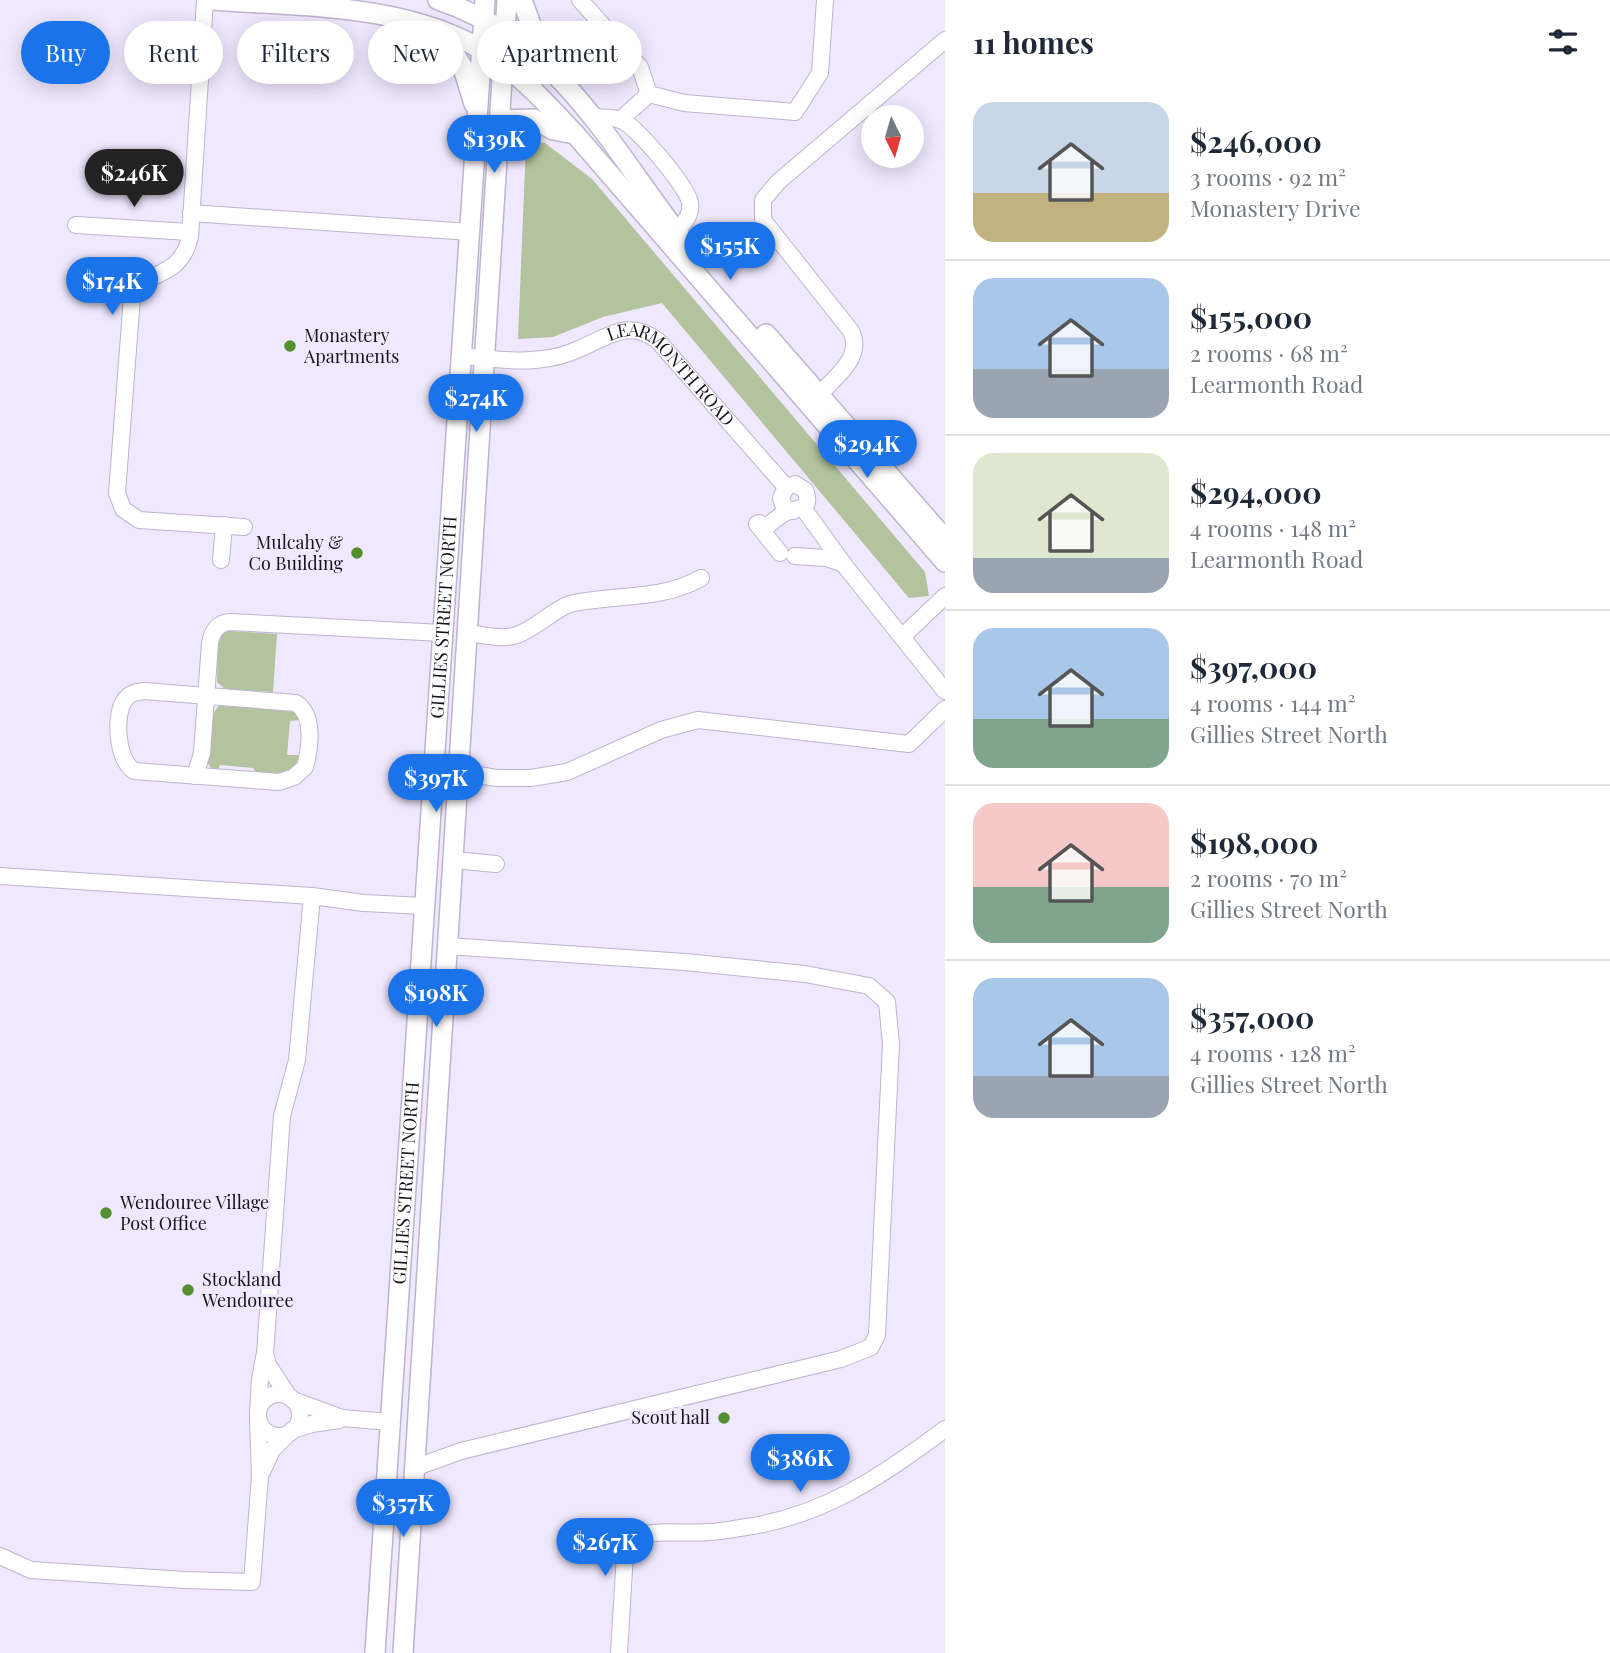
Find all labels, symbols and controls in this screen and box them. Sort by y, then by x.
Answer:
chip: Buy [21,21,110,84]
chip: Rent [124,21,223,84]
chip: Filters [237,21,354,84]
chip: New [368,21,463,84]
chip: Apartment [477,21,642,84]
text: 11 homes [973,22,1094,62]
icon: filters [1544,23,1582,61]
north arrow [861,105,924,168]
map controls [861,105,924,168]
pin: $139K [445,116,543,175]
text: $246,000 [1190,121,1322,161]
text: $139K [463,122,525,153]
icon: home [1029,130,1113,214]
pin: $246K [85,150,183,209]
text: $246K [101,156,167,187]
text: 3 rooms · 92 m² [1190,161,1346,192]
text: Monastery Drive [1190,192,1361,223]
pin: $155K [681,222,779,282]
text: $155K [700,229,760,260]
pin: $174K [63,258,161,317]
text: $174K [82,264,142,295]
text: $155,000 [1190,297,1312,337]
icon: home [1029,306,1113,390]
street label: LEARMONTH ROAD [603,317,740,431]
place label: Monastery Apartments [303,323,399,368]
text: 2 rooms · 68 m² [1190,337,1348,368]
marker: Monastery Apartments [282,338,298,354]
text: Learmonth Road [1190,368,1363,399]
pin: $274K [427,374,525,434]
text: $274K [444,381,508,412]
pin: $294K [818,420,916,480]
text: $294K [834,427,900,458]
text: $294,000 [1190,472,1322,512]
icon: home [1029,481,1113,565]
text: 4 rooms · 148 m² [1190,512,1356,543]
street label: GILLIES STREET NORTH [424,515,462,719]
place label: Mulcahy & Co Building [249,530,343,575]
text: Learmonth Road [1190,543,1363,574]
marker: Mulcahy & Co Building [349,545,365,561]
text: $397,000 [1190,647,1317,687]
icon: home [1029,656,1113,740]
text: 4 rooms · 144 m² [1190,687,1355,718]
text: Gillies Street North [1190,718,1388,749]
pin: $397K [387,754,485,814]
text: $397K [404,761,468,792]
text: $198,000 [1190,822,1318,862]
icon: home [1029,831,1113,915]
text: 2 rooms · 70 m² [1190,862,1347,893]
text: Gillies Street North [1190,893,1388,924]
pin: $198K [387,970,485,1029]
text: $198K [404,976,468,1007]
text: $357,000 [1190,997,1314,1037]
icon: home [1029,1006,1113,1090]
text: 4 rooms · 128 m² [1190,1037,1356,1068]
text: Gillies Street North [1190,1068,1388,1099]
street label: GILLIES STREET NORTH [387,1081,424,1285]
place label: Wendouree Village Post Office [119,1190,269,1235]
marker: Wendouree Village Post Office [98,1205,114,1221]
place label: Stockland Wendouree [201,1267,294,1312]
marker: Stockland Wendouree [180,1282,196,1298]
place label: Scout hall [631,1405,710,1429]
marker: Scout hall [716,1410,732,1426]
pin: $386K [751,1434,849,1494]
text: $386K [767,1441,833,1472]
pin: $357K [354,1480,452,1539]
text: $357K [372,1486,434,1517]
pin: $267K [556,1518,654,1578]
text: $267K [572,1525,638,1556]

